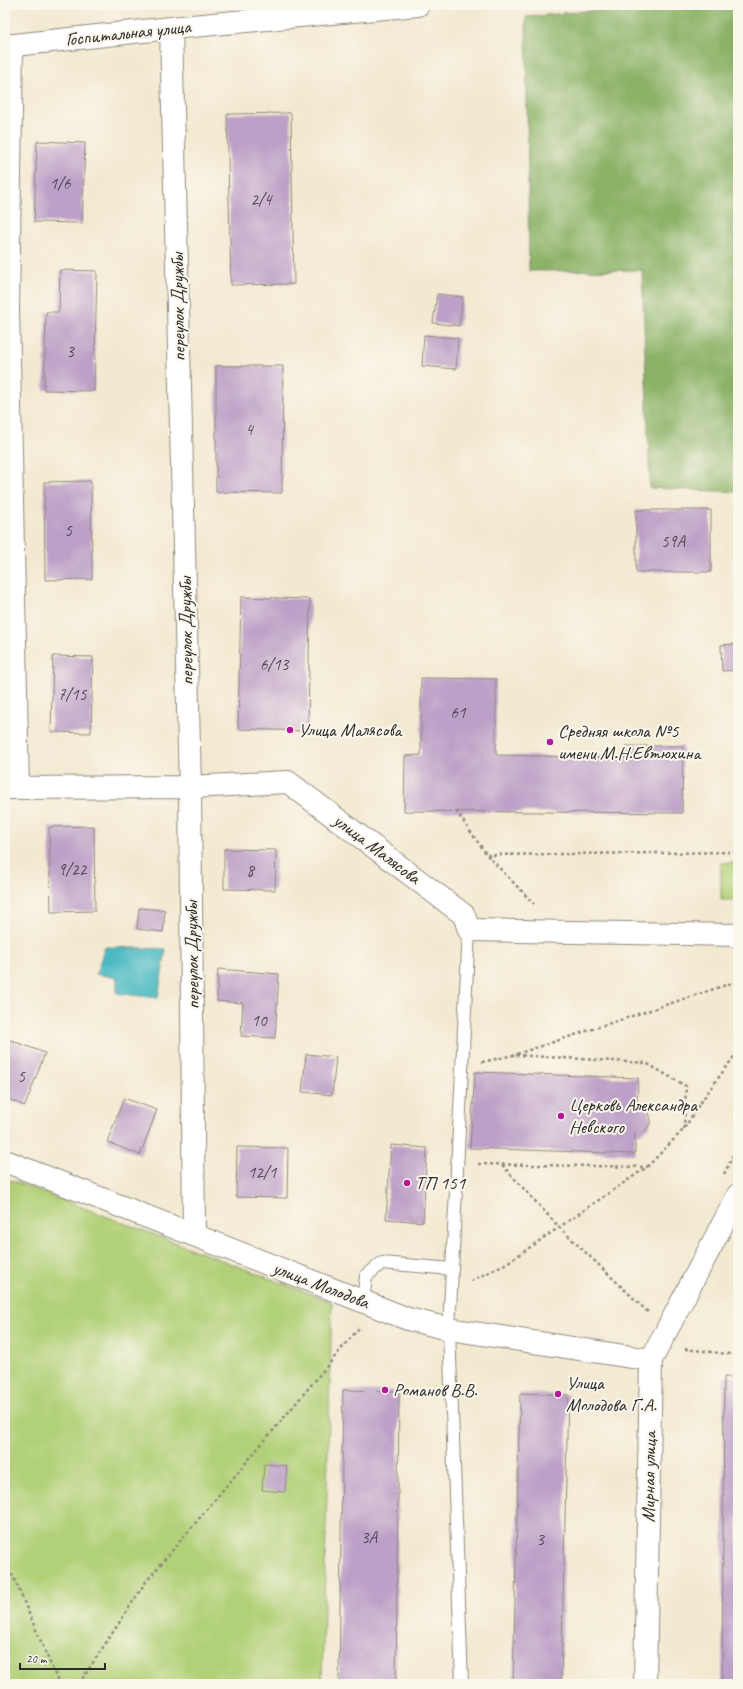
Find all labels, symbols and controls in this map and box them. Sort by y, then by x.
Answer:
street label: Госпитальная улица [64,14,193,51]
house number: 1/6 [50,173,72,194]
house number: 2/4 [251,189,274,210]
street label: переулок Дружбы [165,251,191,361]
house number: 3 [66,341,75,362]
house number: 4 [245,419,255,440]
house number: 5 [64,520,73,541]
house number: 59А [661,531,686,552]
street label: переулок Дружбы [173,575,199,685]
house number: 6/13 [260,654,290,675]
house number: 7/15 [58,684,88,705]
house number: 61 [450,702,467,723]
place label: Улица Малясова [298,718,404,742]
place label: Средняя школа №5 имени М.Н.Евтюхина [558,719,703,765]
marker: Улица Малясова [285,725,295,735]
marker: Средняя школа №5 имени М.Н.Евтюхина [545,737,555,747]
street label: улица Малясова [328,808,427,891]
house number: 9/22 [58,859,88,880]
house number: 8 [246,860,256,881]
street label: переулок Дружбы [179,899,205,1009]
house number: 10 [251,1010,268,1031]
house number: 5 [17,1066,26,1087]
place label: Церковь Александра Невского [569,1093,698,1139]
marker: Церковь Александра Невского [556,1111,566,1121]
house number: 12/1 [248,1162,278,1183]
place label: ТП 151 [415,1171,467,1195]
marker: ТП 151 [402,1178,412,1188]
street label: улица Молодова [269,1255,374,1315]
place label: Улица Молодова Г.А. [566,1371,657,1417]
place label: Романов В.В. [393,1378,478,1402]
marker: Романов В.В. [380,1385,390,1395]
marker: Улица Молодова Г.А. [553,1389,563,1399]
street label: Мирная улица [636,1429,662,1522]
house number: 3А [361,1527,379,1548]
house number: 3 [536,1529,545,1550]
scale bar [20,1645,105,1671]
text: 20 m [26,1651,48,1667]

